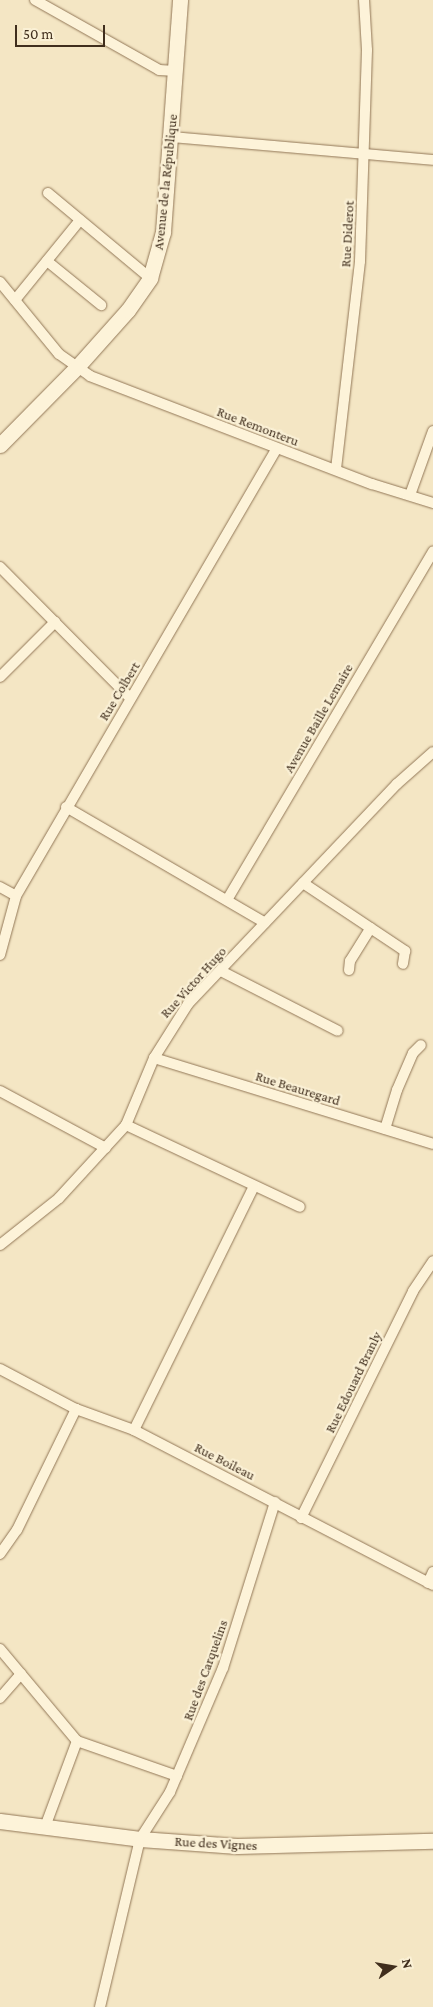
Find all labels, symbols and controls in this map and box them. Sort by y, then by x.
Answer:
scale bar [18,15,108,47]
text: 50 m [23,26,53,42]
street label: Avenue de la République [150,113,180,251]
street label: Rue Diderot [337,200,357,268]
street label: Rue Remonteru [215,403,301,449]
street label: Rue Colbert [95,659,143,723]
street label: Avenue Baille Lemaire [280,660,356,776]
street label: Rue Victor Hugo [157,943,229,1021]
street label: Rue Beauregard [254,1067,342,1109]
street label: Rue Edouard Branly [321,1329,385,1435]
street label: Rue Boileau [192,1439,258,1483]
street label: Rue des Carquelins [179,1617,231,1723]
street label: Rue des Vignes [174,1832,258,1854]
north arrow [368,1942,418,1992]
text: N [399,1957,416,1970]

